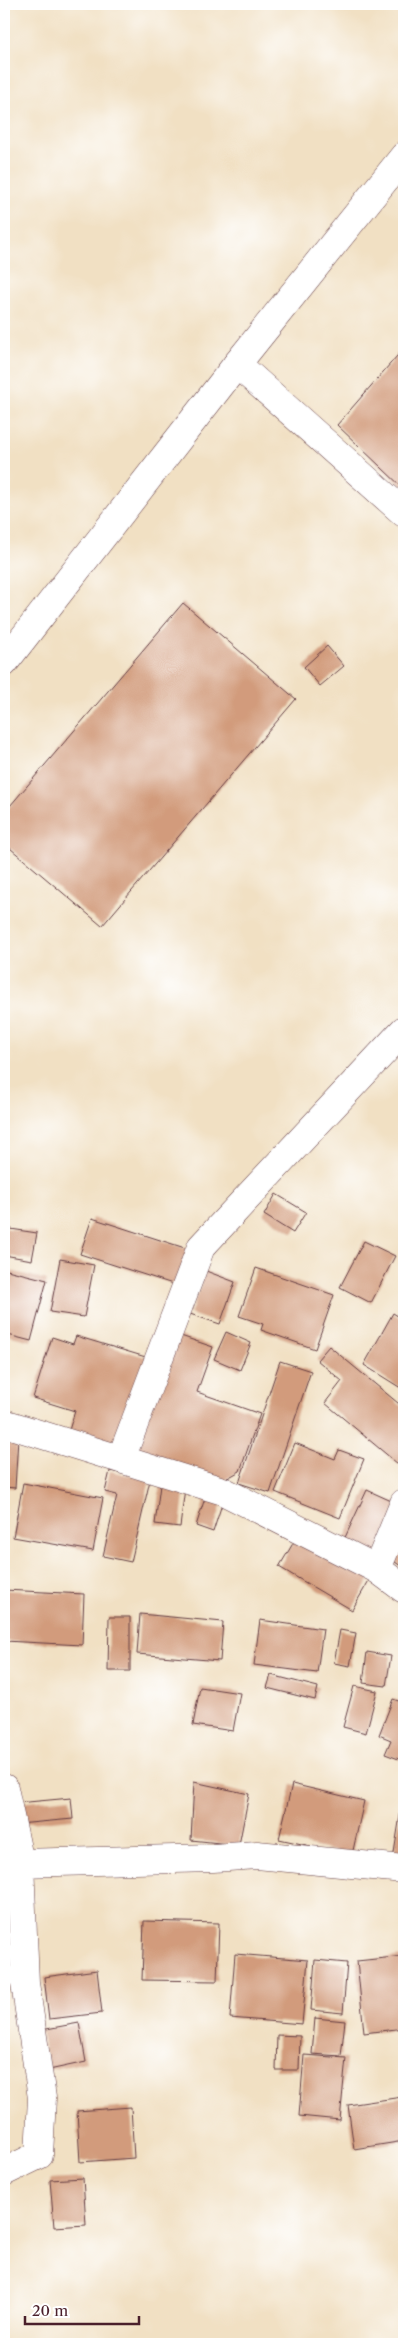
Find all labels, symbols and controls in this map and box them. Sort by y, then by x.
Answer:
scale bar [25,2293,139,2325]
text: 20 m [32,2301,68,2320]

